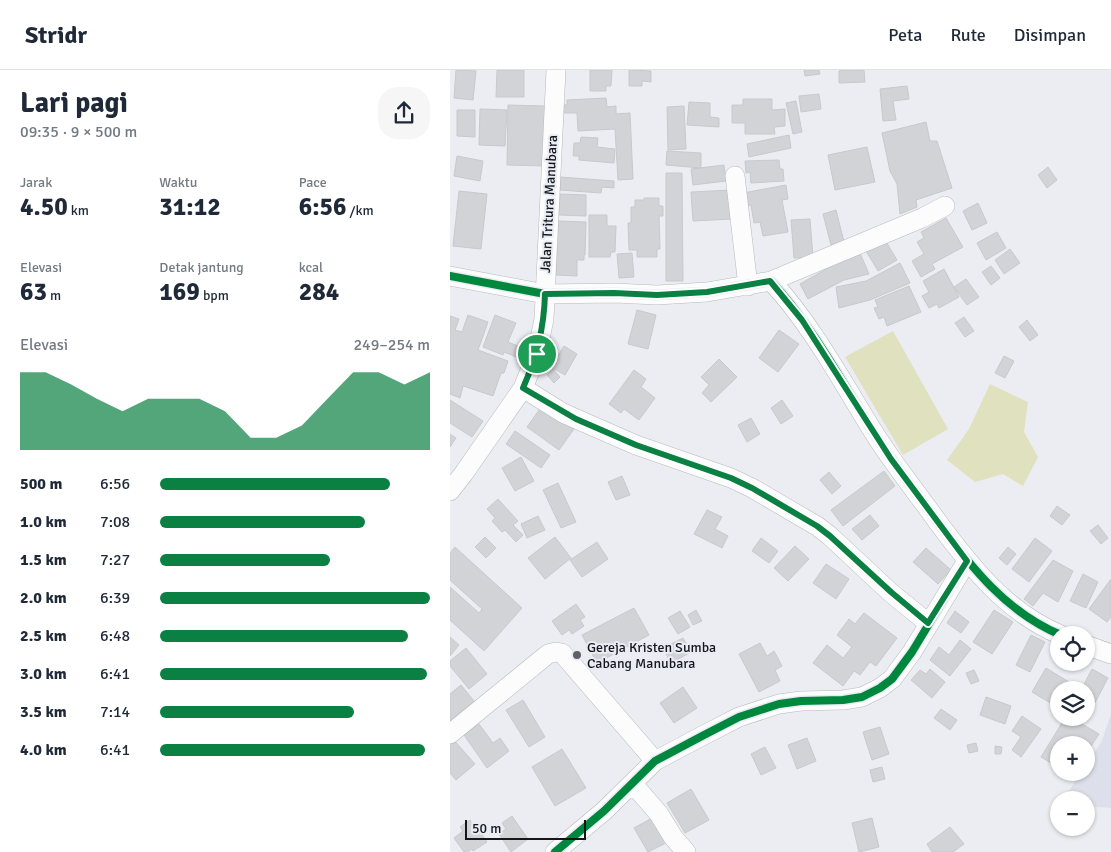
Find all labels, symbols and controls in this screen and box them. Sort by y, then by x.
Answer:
text: Stridr [25,20,87,50]
text: Peta [888,24,922,46]
text: Rute [950,24,986,46]
text: Disimpan [1014,24,1086,46]
text: Lari pagi [20,86,128,120]
button: share [378,87,430,139]
text: 09:35 · 9 × 500 m [20,122,137,142]
street label: Jalan Tritura Manubara [537,134,561,274]
text: Jarak [20,174,52,191]
text: Waktu [159,174,197,191]
text: Pace [299,174,327,191]
text: 4.50 [20,191,68,222]
text: 31:12 [159,191,221,222]
text: 6:56 [299,191,347,222]
text: km [68,202,89,219]
text: /km [347,202,374,219]
text: Elevasi [20,259,62,276]
text: Detak jantung [159,259,244,276]
text: kcal [299,259,323,276]
text: 63 [20,276,47,307]
text: 169 [159,276,200,307]
text: 284 [299,276,339,307]
text: m [47,287,61,304]
text: bpm [200,287,229,304]
pin [516,333,558,375]
text: Elevasi [20,335,68,355]
text: 249–254 m [353,335,430,355]
icon: arrive [523,340,551,368]
text: 500 m [20,474,62,494]
text: 6:56 [100,474,130,494]
text: 1.0 km [20,512,67,532]
text: 7:08 [100,512,130,532]
text: 1.5 km [20,550,67,570]
text: 7:27 [100,550,130,570]
text: 2.0 km [20,588,67,608]
text: 6:39 [100,588,130,608]
text: 2.5 km [20,626,67,646]
text: 6:48 [100,626,130,646]
map controls [1050,626,1095,836]
button: locate [1050,626,1095,671]
place label: Gereja Kristen Sumba Cabang Manubara [587,639,716,672]
marker: Gereja Kristen Sumba Cabang Manubara [571,649,583,661]
text: 3.0 km [20,664,67,684]
text: 6:41 [100,664,130,684]
button: layers [1050,681,1095,726]
text: 3.5 km [20,702,67,722]
text: 7:14 [100,702,130,722]
button: + [1050,736,1095,781]
text: 4.0 km [20,740,67,760]
text: 6:41 [100,740,130,760]
button: − [1050,791,1095,836]
scale bar [465,817,586,840]
text: 50 m [472,820,501,837]

